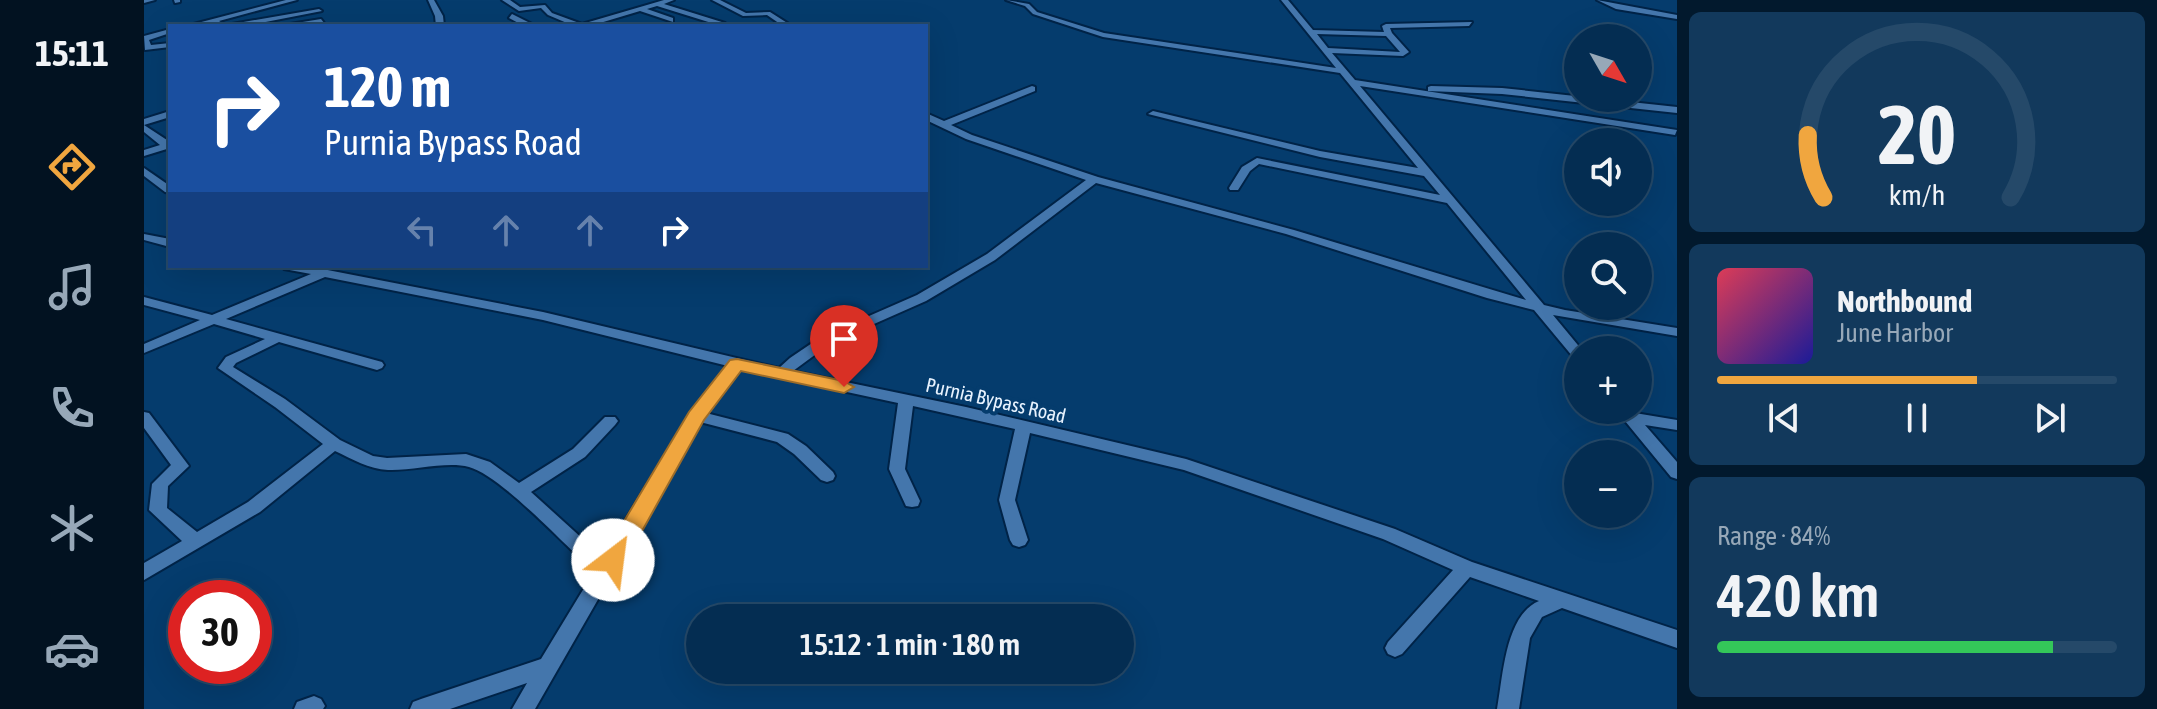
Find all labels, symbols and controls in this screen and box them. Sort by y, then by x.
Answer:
north arrow [1564,24,1652,112]
map controls [1564,24,1652,528]
text: 15:11 [35,32,109,74]
text: 120 m [324,55,451,119]
icon: right [192,56,296,160]
text: 20 [1878,86,1956,182]
text: Purnia Bypass Road [324,121,582,163]
button: sound [1564,128,1652,216]
icon: directions [44,139,100,195]
text: km/h [1889,178,1945,211]
icon: left [400,208,444,252]
icon: ahead [484,208,528,252]
icon: ahead [568,208,612,252]
icon: right [652,208,696,252]
button: search [1564,232,1652,320]
icon: music [44,259,100,315]
text: Northbound [1837,284,1972,318]
pin [810,305,878,387]
icon: arrive [822,317,866,361]
text: June Harbor [1837,318,1953,348]
button: + [1564,336,1652,424]
street label: Purnia Bypass Road [924,373,1068,427]
icon: phone [44,380,100,436]
icon: previous [1762,396,1806,440]
icon: pause [1895,396,1939,440]
icon: next [2028,396,2072,440]
button: − [1564,440,1652,528]
icon: climate [44,500,100,556]
position arrow [571,518,655,602]
text: Range · 84% [1717,521,1830,551]
text: 420 km [1717,561,1879,630]
speed limit sign: 30 [168,580,272,684]
icon: car [44,621,100,677]
text: 15:12 · 1 min · 180 m [800,627,1020,661]

